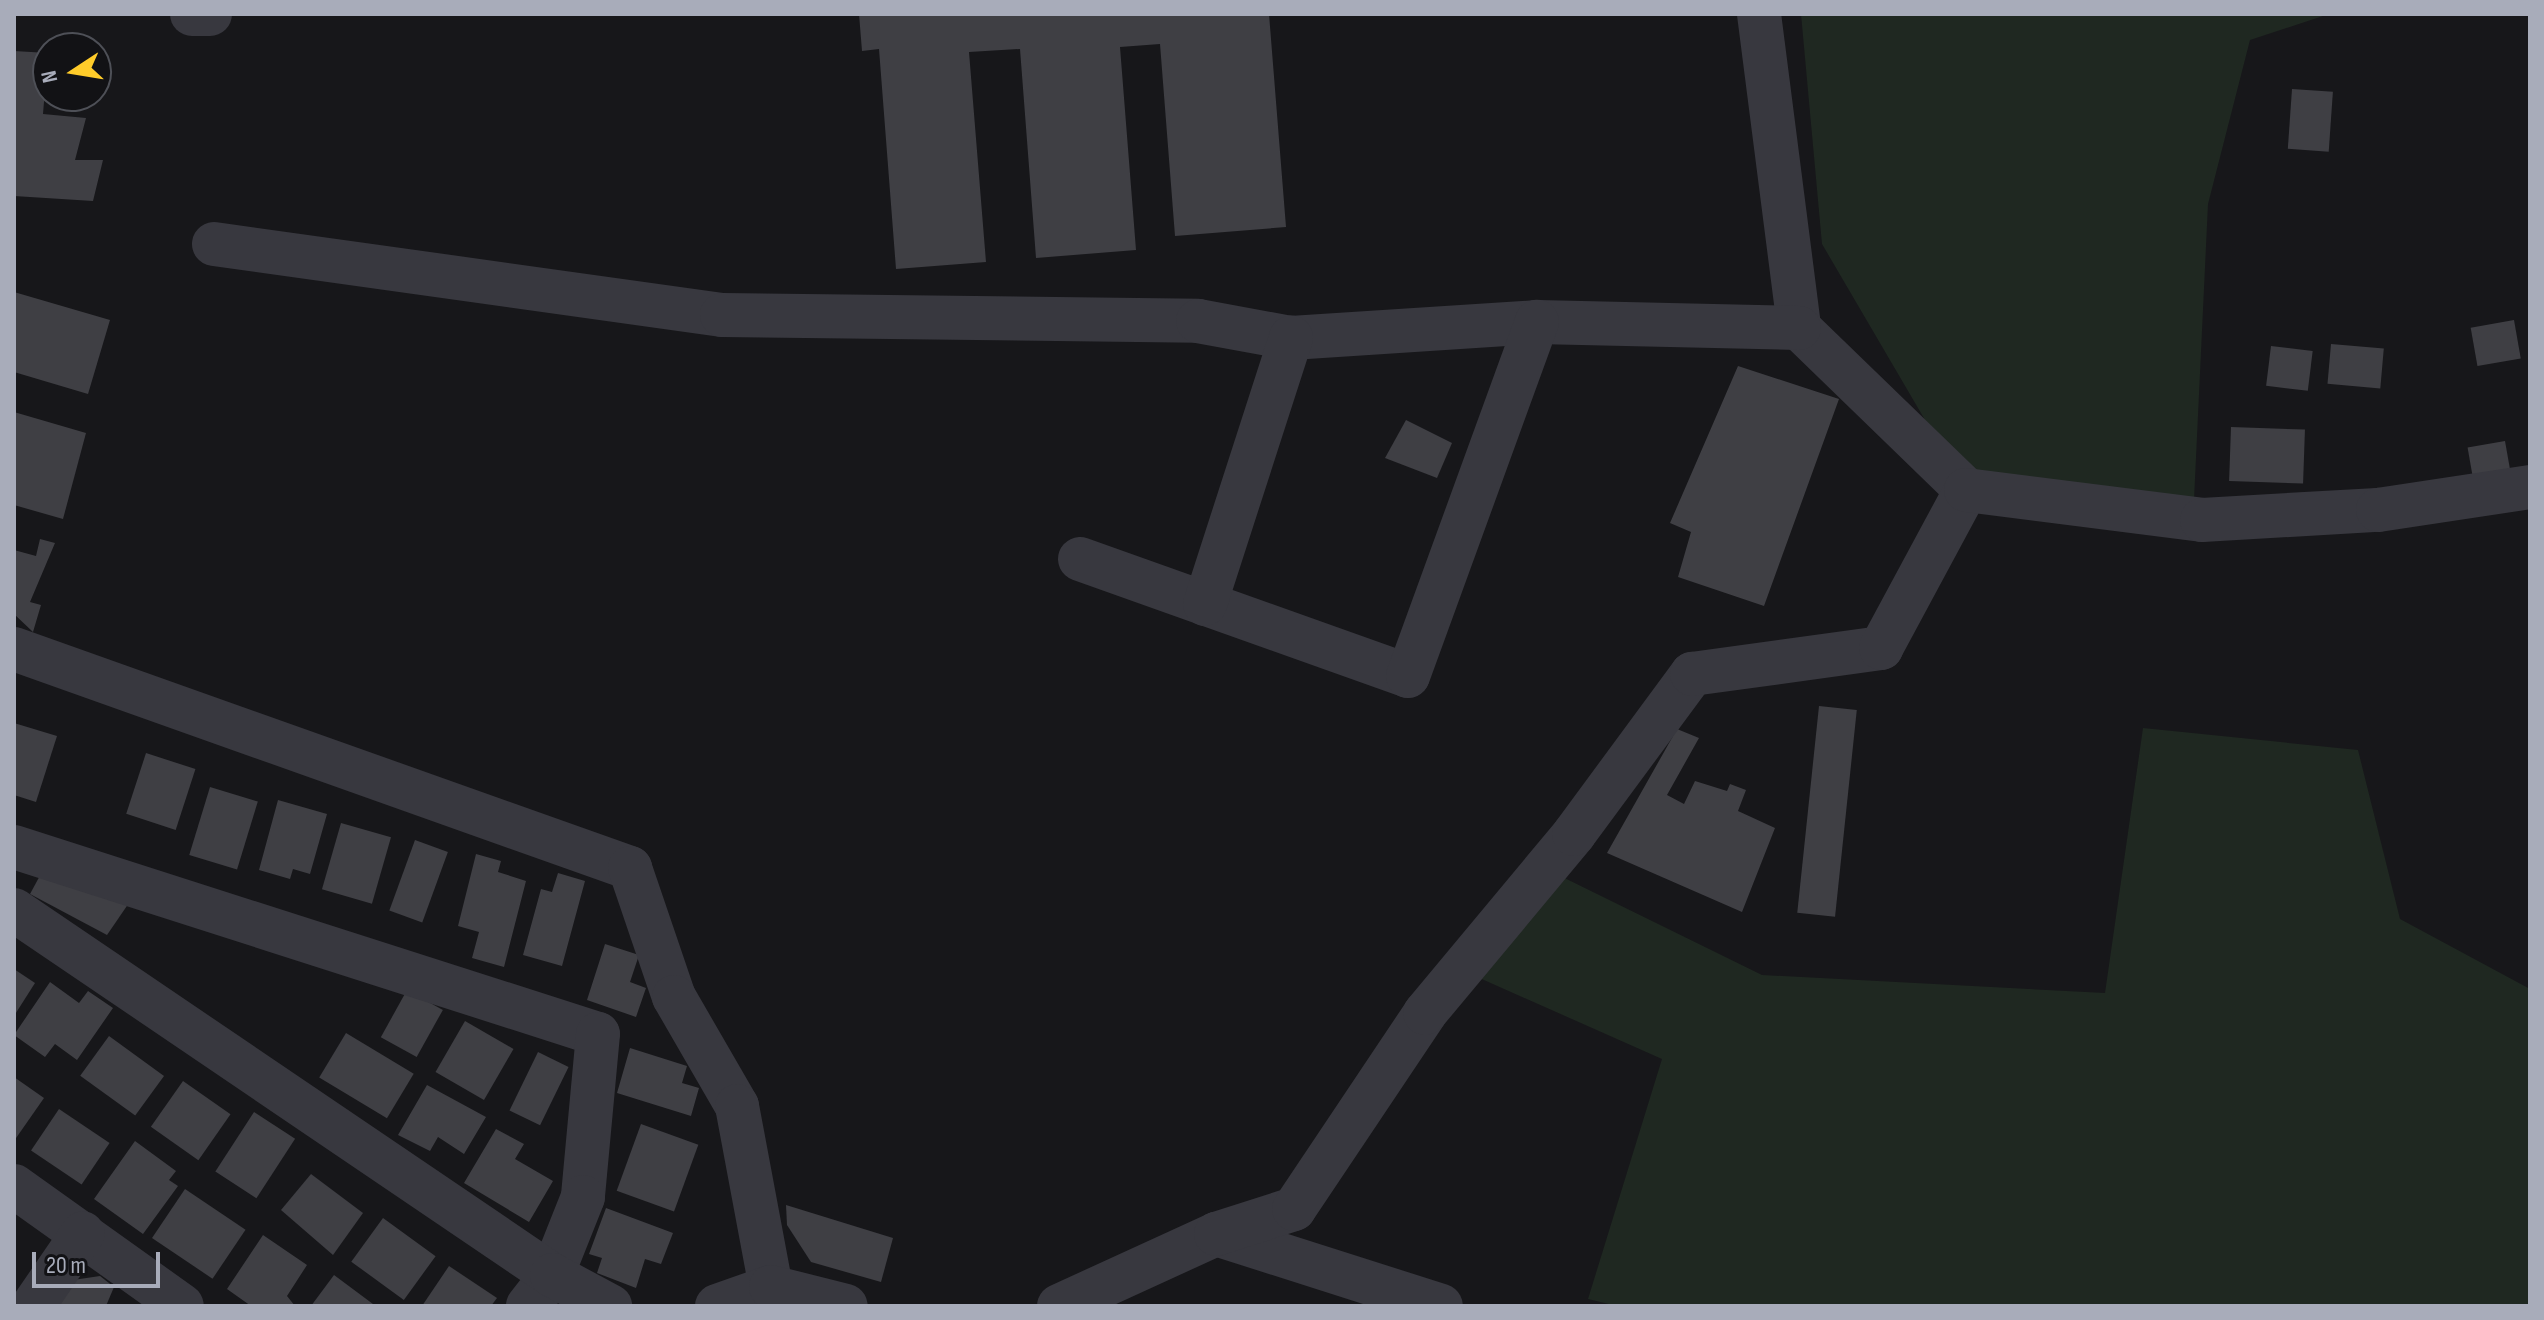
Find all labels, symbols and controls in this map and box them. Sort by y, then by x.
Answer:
north arrow [32,32,112,112]
text: N [36,68,64,85]
scale bar [36,1236,164,1286]
text: 20 m [46,1251,86,1280]

